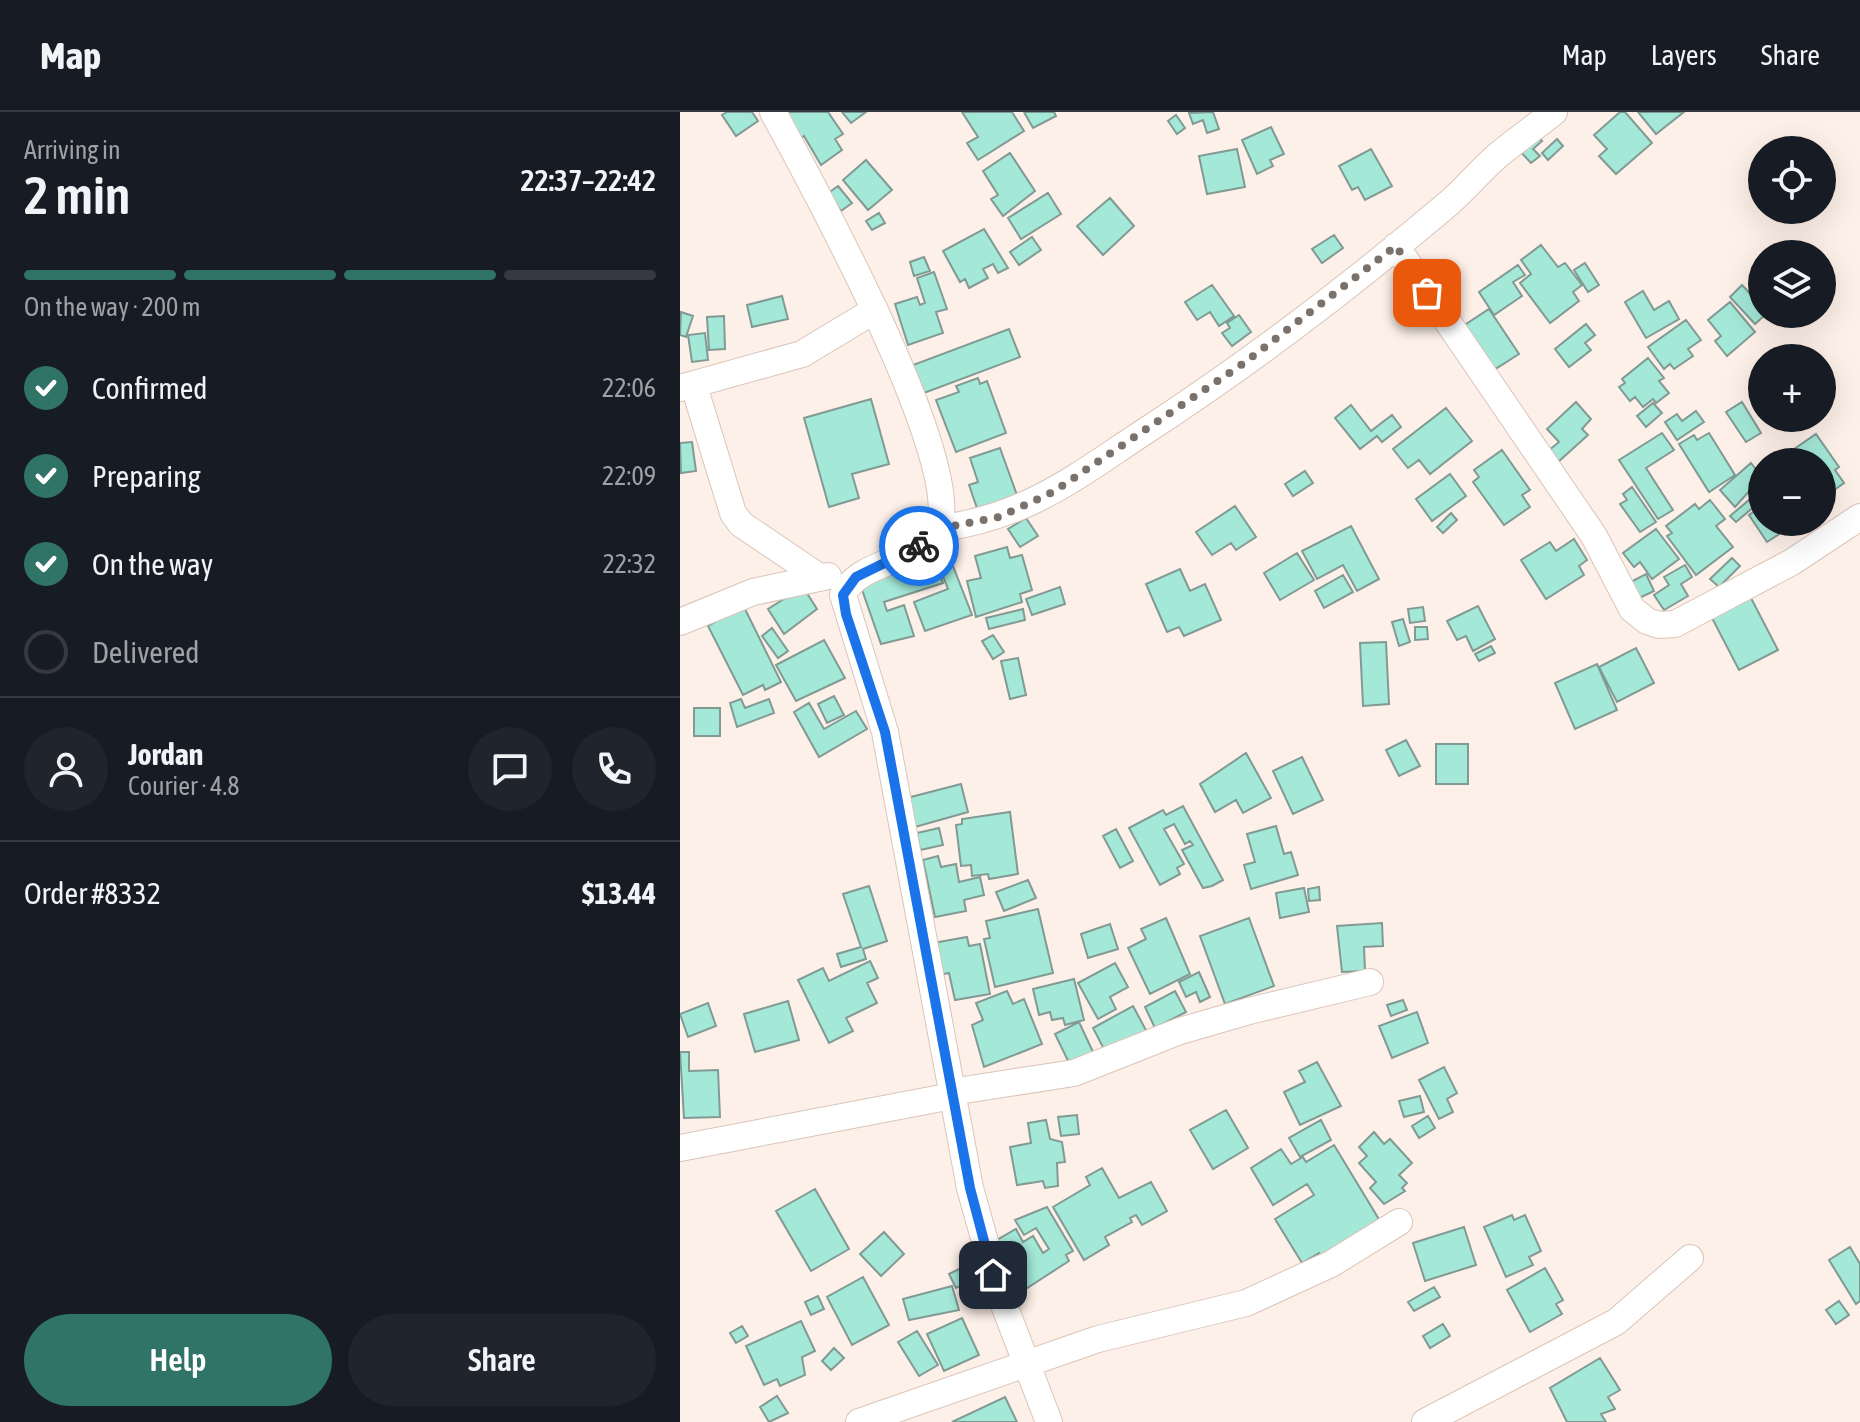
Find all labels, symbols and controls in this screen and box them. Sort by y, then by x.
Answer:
text: Map [40,34,101,77]
text: Map [1562,39,1607,71]
text: Layers [1651,39,1717,71]
text: Share [1761,39,1820,71]
text: Arriving in [24,135,121,165]
map controls [1748,136,1836,536]
button: locate [1748,136,1836,224]
text: 22:37–22:42 [521,163,656,197]
text: 2 min [24,165,130,225]
button: layers [1748,240,1836,328]
pin [1393,259,1461,327]
icon: bag [1405,271,1449,315]
text: On the way · 200 m [24,292,201,322]
button: + [1748,344,1836,432]
icon: check [24,366,68,410]
text: Confirmed [92,371,207,405]
text: 22:06 [602,373,656,403]
button: − [1748,448,1836,536]
icon: check [24,454,68,498]
text: Preparing [92,459,201,493]
text: 22:09 [602,461,656,491]
courier [879,506,959,586]
icon: bike [897,524,941,568]
icon: check [24,542,68,586]
text: On the way [92,547,213,581]
text: 22:32 [602,549,656,579]
text: Delivered [92,635,200,669]
button: person [24,727,108,811]
button: chat [468,727,552,811]
button: phone [572,727,656,811]
text: Jordan [128,737,203,771]
text: Courier · 4.8 [128,771,239,801]
text: Order #8332 [24,876,161,910]
text: $13.44 [582,876,656,910]
pin [959,1241,1027,1309]
icon: home [971,1253,1015,1297]
button: Help [24,1314,332,1406]
button: Share [348,1314,656,1406]

